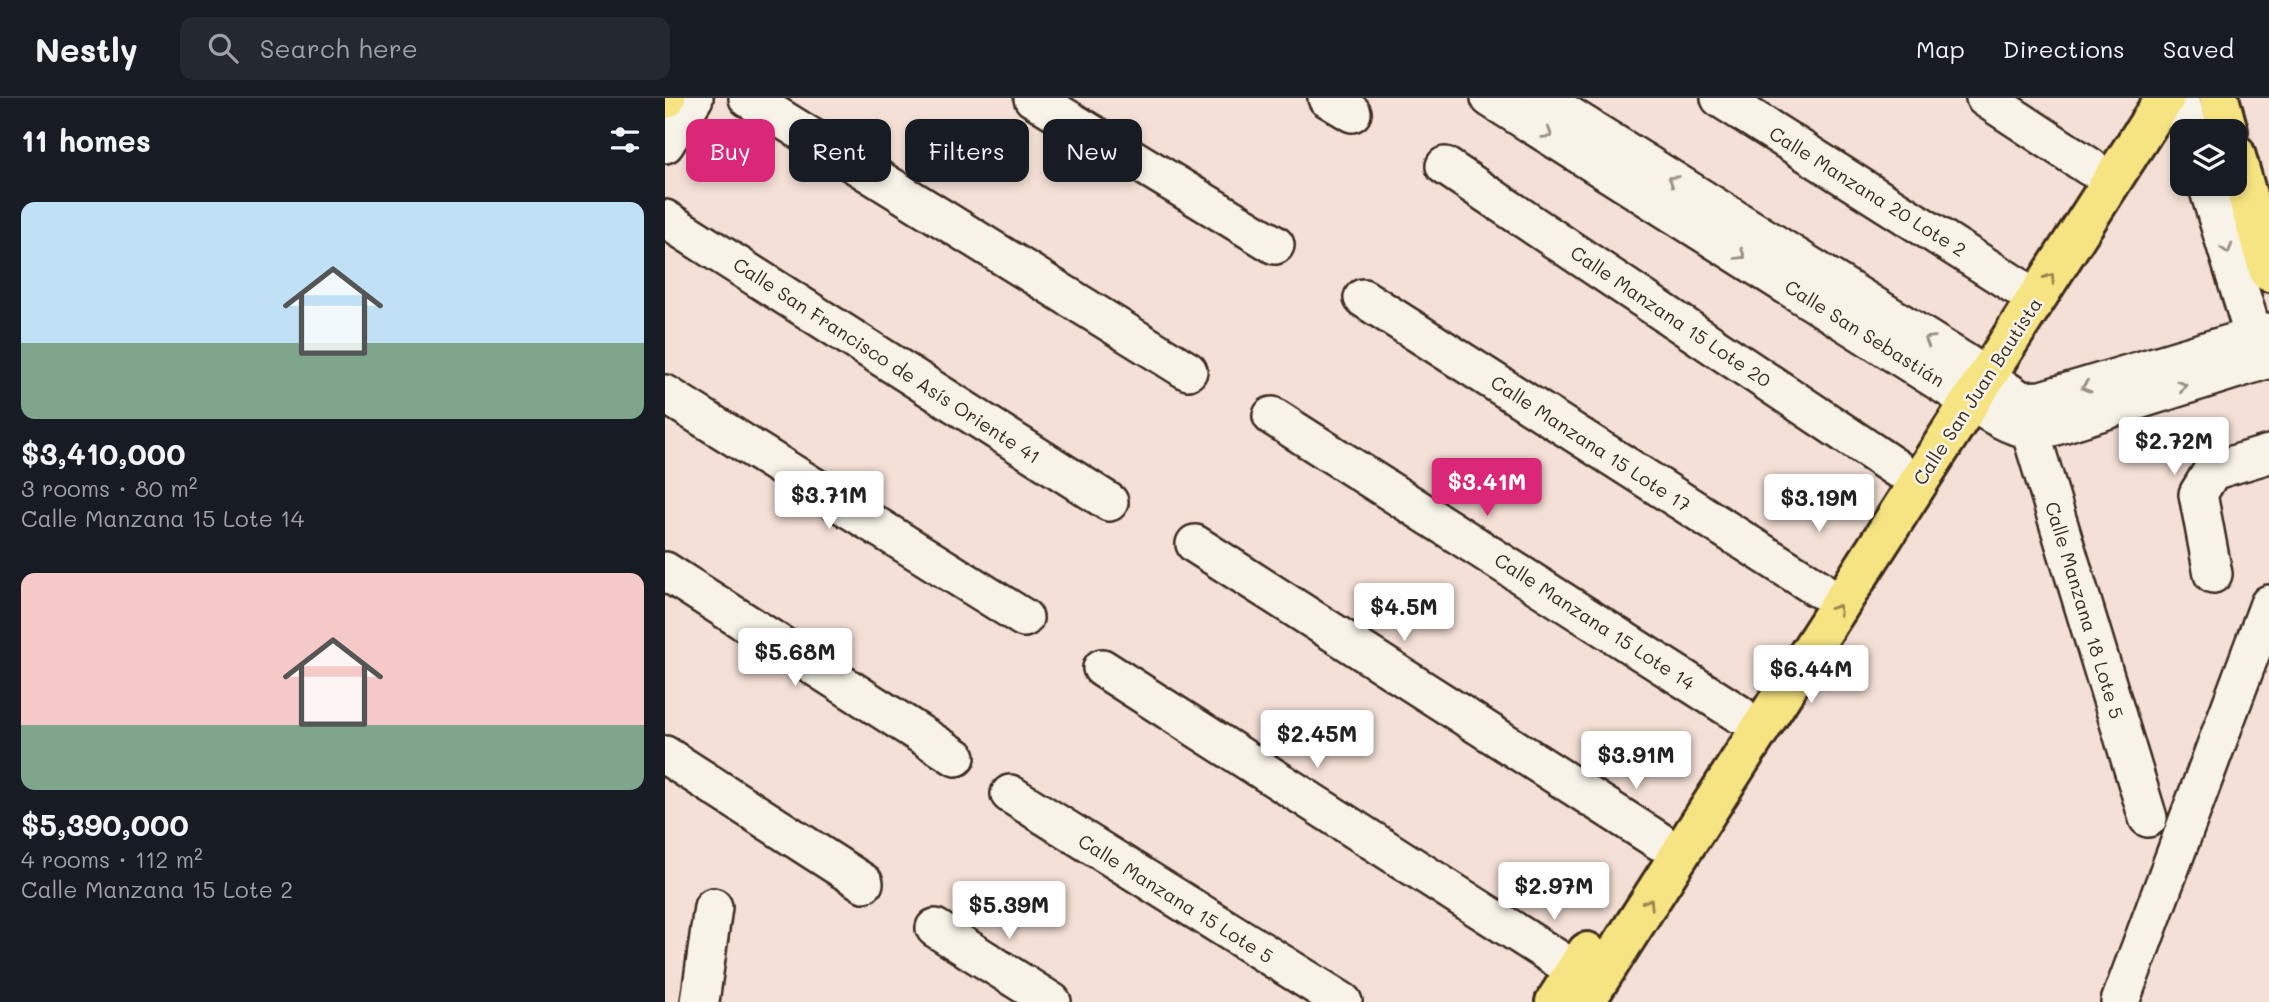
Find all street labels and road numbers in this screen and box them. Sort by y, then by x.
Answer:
street label: Calle Manzana 20 Lote 2 [1765,120,1971,262]
street label: Calle Manzana 15 Lote 20 [1566,239,1776,393]
street label: Calle San Francisco de Asís Oriente 41 [729,251,1045,469]
street label: Calle San Sebastián [1780,274,1950,392]
street label: Calle San Juan Bautista [1907,292,2047,490]
street label: Calle Manzana 15 Lote 17 [1486,369,1696,517]
street label: Calle Manzana 18 Lote 5 [2040,498,2130,722]
street label: Calle Manzana 15 Lote 14 [1490,547,1700,695]
street label: Calle Manzana 15 Lote 5 [1074,828,1278,968]

